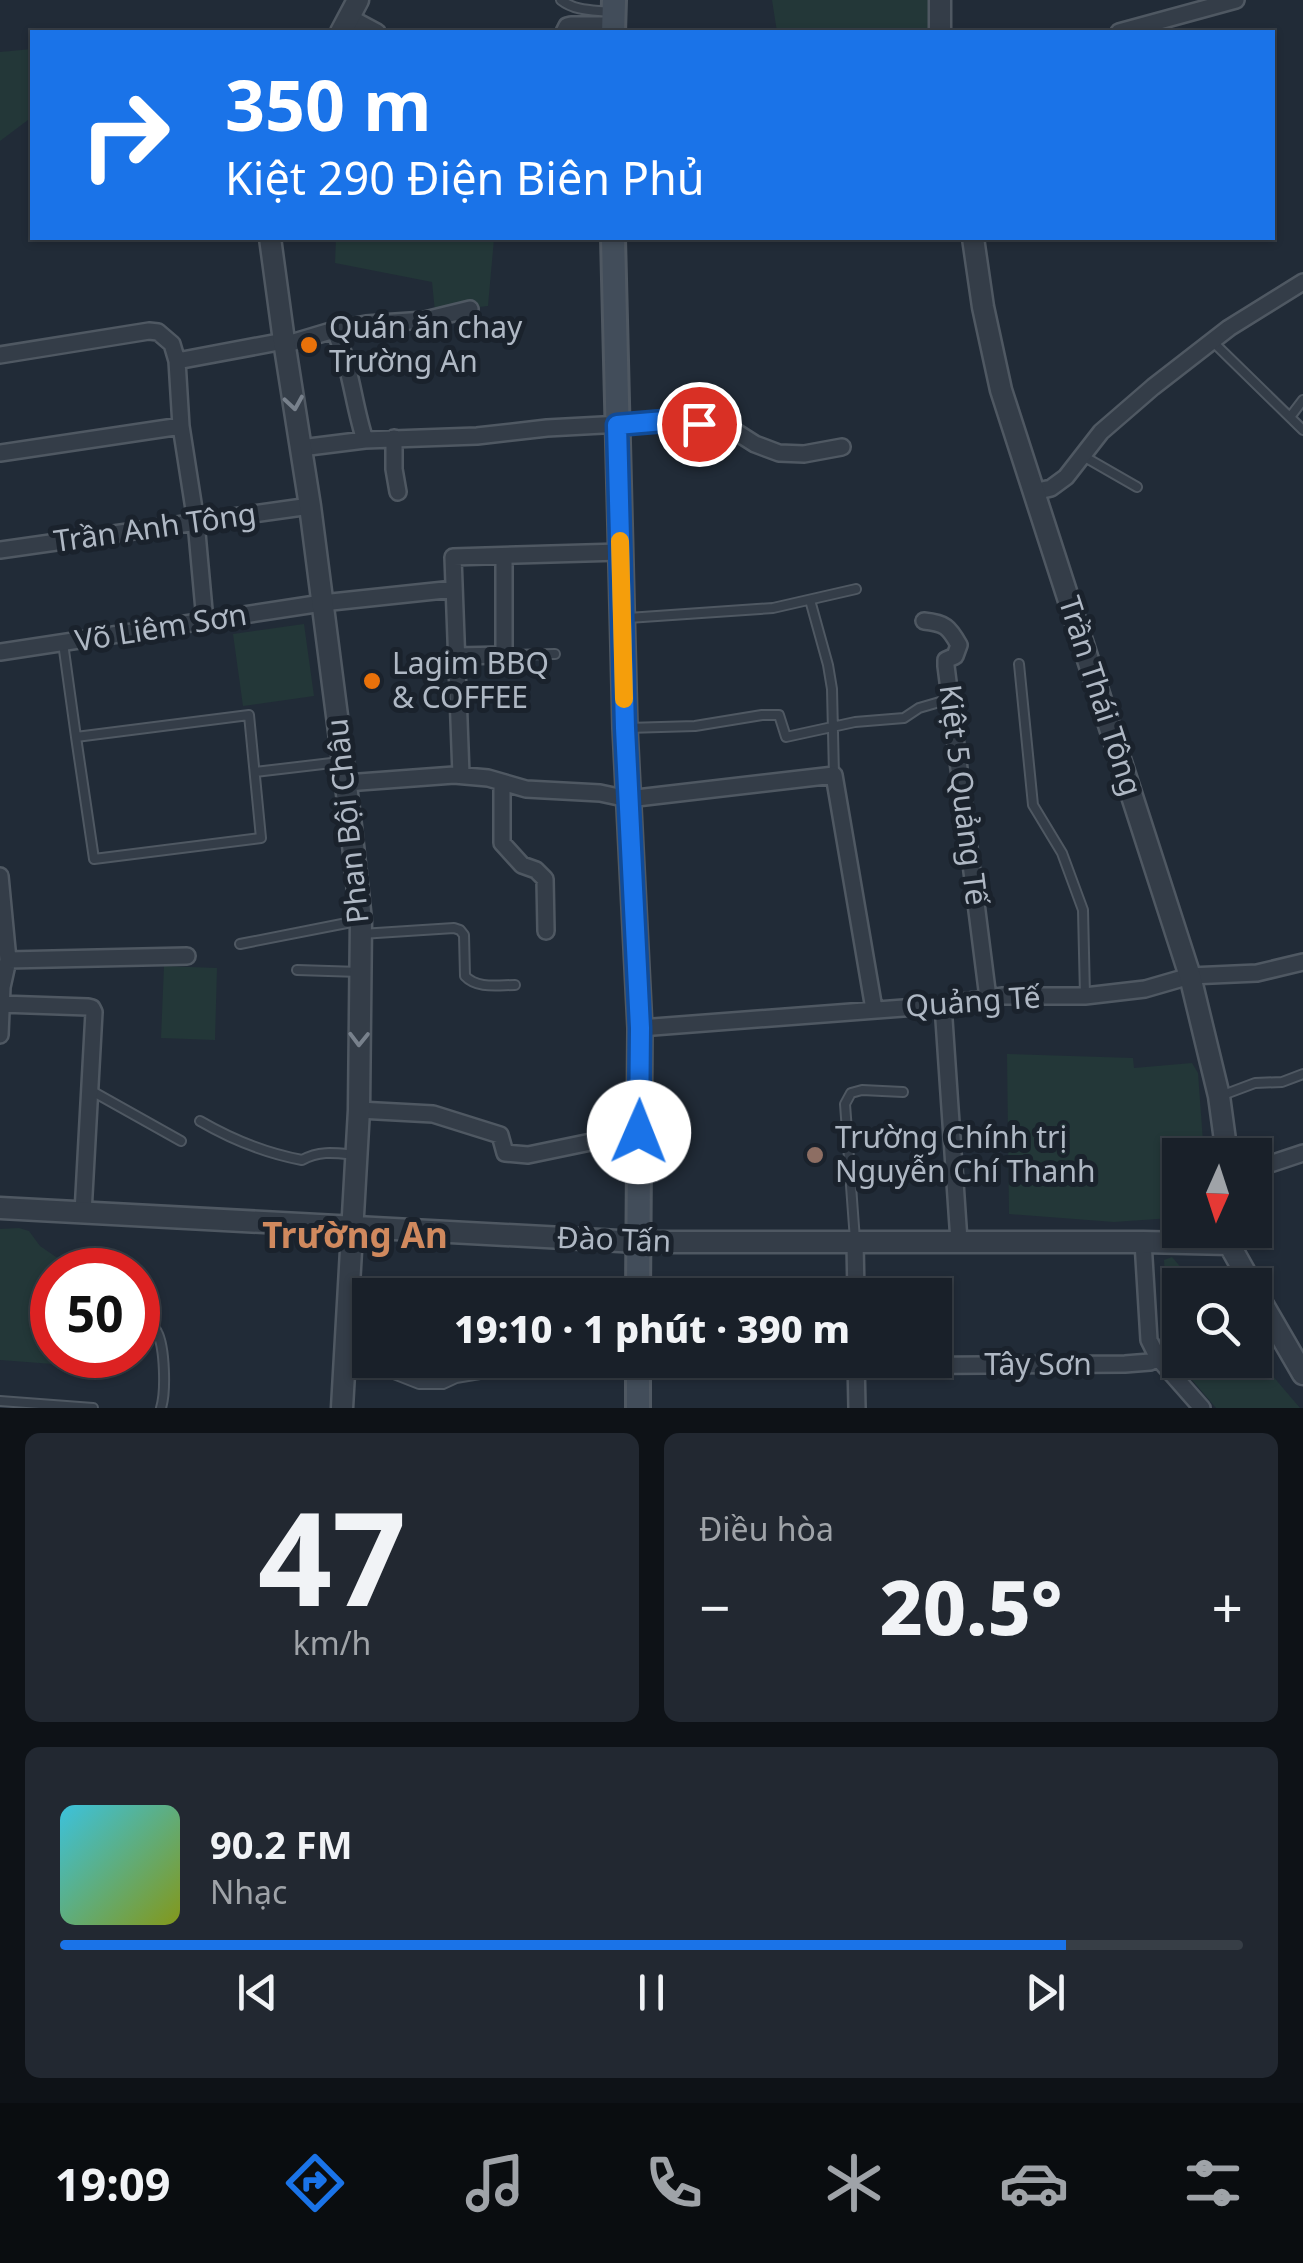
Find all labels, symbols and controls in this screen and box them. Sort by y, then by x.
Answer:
text: 350 m [225,56,432,152]
icon: right [60,70,190,200]
text: Kiệt 290 Điện Biên Phủ [225,147,705,208]
place label: Quán ăn chay Trường An [329,306,523,381]
marker: Quán ăn chay Trường An [298,334,320,356]
pin [657,382,742,467]
one-way arrow [283,395,304,412]
icon: arrive [672,397,727,452]
street label: Trần Anh Tông [51,492,259,561]
street label: Trần Thái Tông [1050,591,1153,801]
street label: Võ Liêm Sơn [72,593,249,660]
place label: Lagim BBQ & COFFEE [392,642,549,717]
marker: Lagim BBQ & COFFEE [361,670,383,692]
street label: Kiệt 5 Quảng Tế [931,682,998,908]
street label: Phan Bội Châu [315,717,378,926]
street label: Quảng Tế [904,975,1042,1026]
one-way arrow [349,1031,370,1047]
position arrow [587,1080,691,1184]
place label: Trường Chính trị Nguyễn Chí Thanh [835,1116,1096,1191]
north arrow [1162,1138,1272,1248]
map controls [1162,1138,1272,1378]
marker: Trường Chính trị Nguyễn Chí Thanh [804,1144,826,1166]
district label: Trường An [262,1211,448,1258]
street label: Đào Tấn [556,1216,672,1261]
speed limit sign: 50 [30,1248,160,1378]
button: search [1162,1268,1272,1378]
text: 19:10 · 1 phút · 390 m [454,1302,850,1354]
street label: Tây Sơn [984,1343,1092,1384]
text: 47 [258,1467,406,1644]
text: Điều hòa [699,1507,834,1550]
text: 20.5° [879,1555,1063,1657]
text: − [699,1569,730,1644]
text: + [1212,1569,1243,1644]
text: km/h [293,1621,371,1664]
text: 90.2 FM [210,1818,352,1870]
text: Nhạc [210,1870,287,1913]
icon: previous [230,1965,285,2020]
icon: pause [624,1965,679,2020]
icon: next [1018,1965,1073,2020]
icon: directions [280,2148,350,2218]
icon: music [460,2148,530,2218]
icon: phone [639,2148,709,2218]
icon: climate [819,2148,889,2218]
icon: car [999,2148,1069,2218]
icon: filters [1178,2148,1248,2218]
text: 19:09 [55,2153,170,2214]

